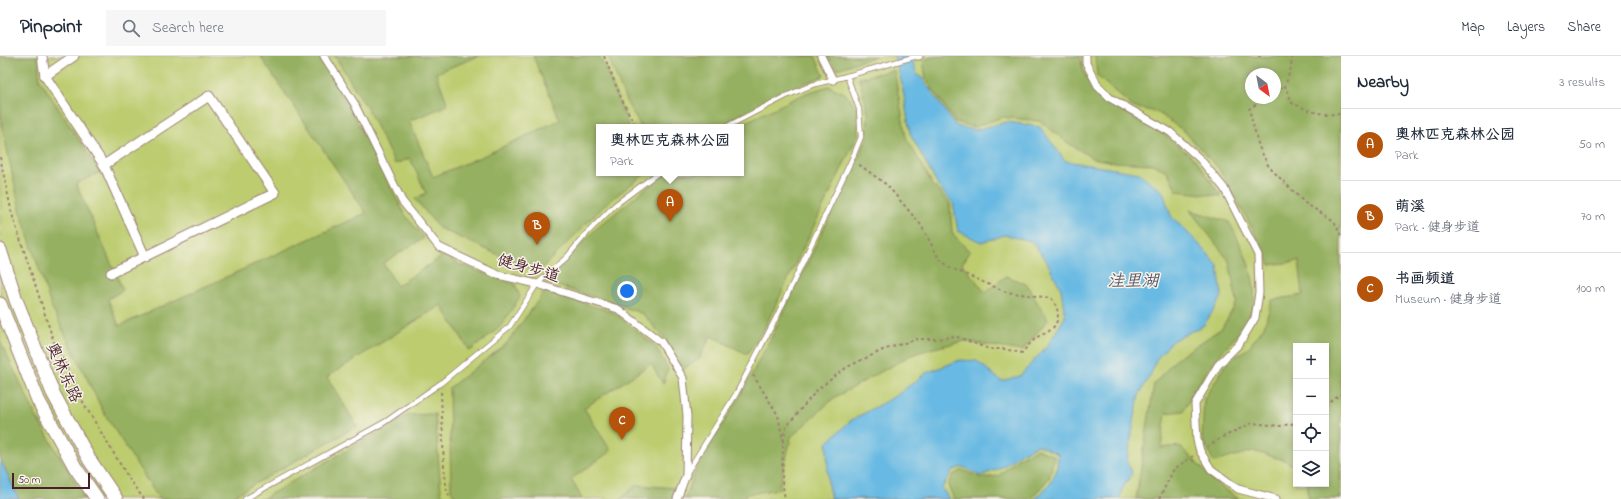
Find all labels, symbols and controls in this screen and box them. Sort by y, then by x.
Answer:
search box [106,10,386,46]
text: Pinpoint [20,14,82,41]
icon: search [120,17,142,39]
text: Search here [152,17,224,39]
text: Map [1461,17,1485,38]
text: Layers [1507,17,1545,38]
text: Share [1567,17,1601,38]
north arrow [1245,68,1281,104]
text: Nearby [1357,70,1409,95]
text: 3 results [1559,73,1605,92]
popup [596,124,744,176]
text: 奥林匹克森林公园 [1395,124,1515,146]
text: 奥林匹克森林公园 [610,130,730,152]
text: A [1366,135,1374,154]
text: 50 m [1579,135,1605,154]
text: Park [1395,146,1419,165]
text: Park [610,152,633,171]
pin: A [657,189,683,222]
text: 萌溪 [1395,196,1425,218]
text: B [1366,207,1374,226]
text: 70 m [1581,207,1605,226]
pin: B [524,212,550,245]
text: Park · 健身步道 [1395,218,1480,237]
street label: 健身步道 [494,249,563,289]
text: 书画频道 [1395,268,1455,290]
water label: 洼里湖 [1108,269,1160,294]
text: C [1366,279,1374,298]
text: 100 m [1576,279,1605,298]
your location [617,281,637,301]
text: Museum · 健身步道 [1395,290,1501,309]
street label: 奥林东路 [39,339,87,407]
map controls [1293,343,1329,487]
button: + [1293,343,1329,379]
button: − [1293,379,1329,415]
pin: C [609,407,635,440]
button: locate [1293,415,1329,451]
button: layers [1293,451,1329,487]
scale bar [12,471,90,490]
text: 50 m [18,472,40,488]

